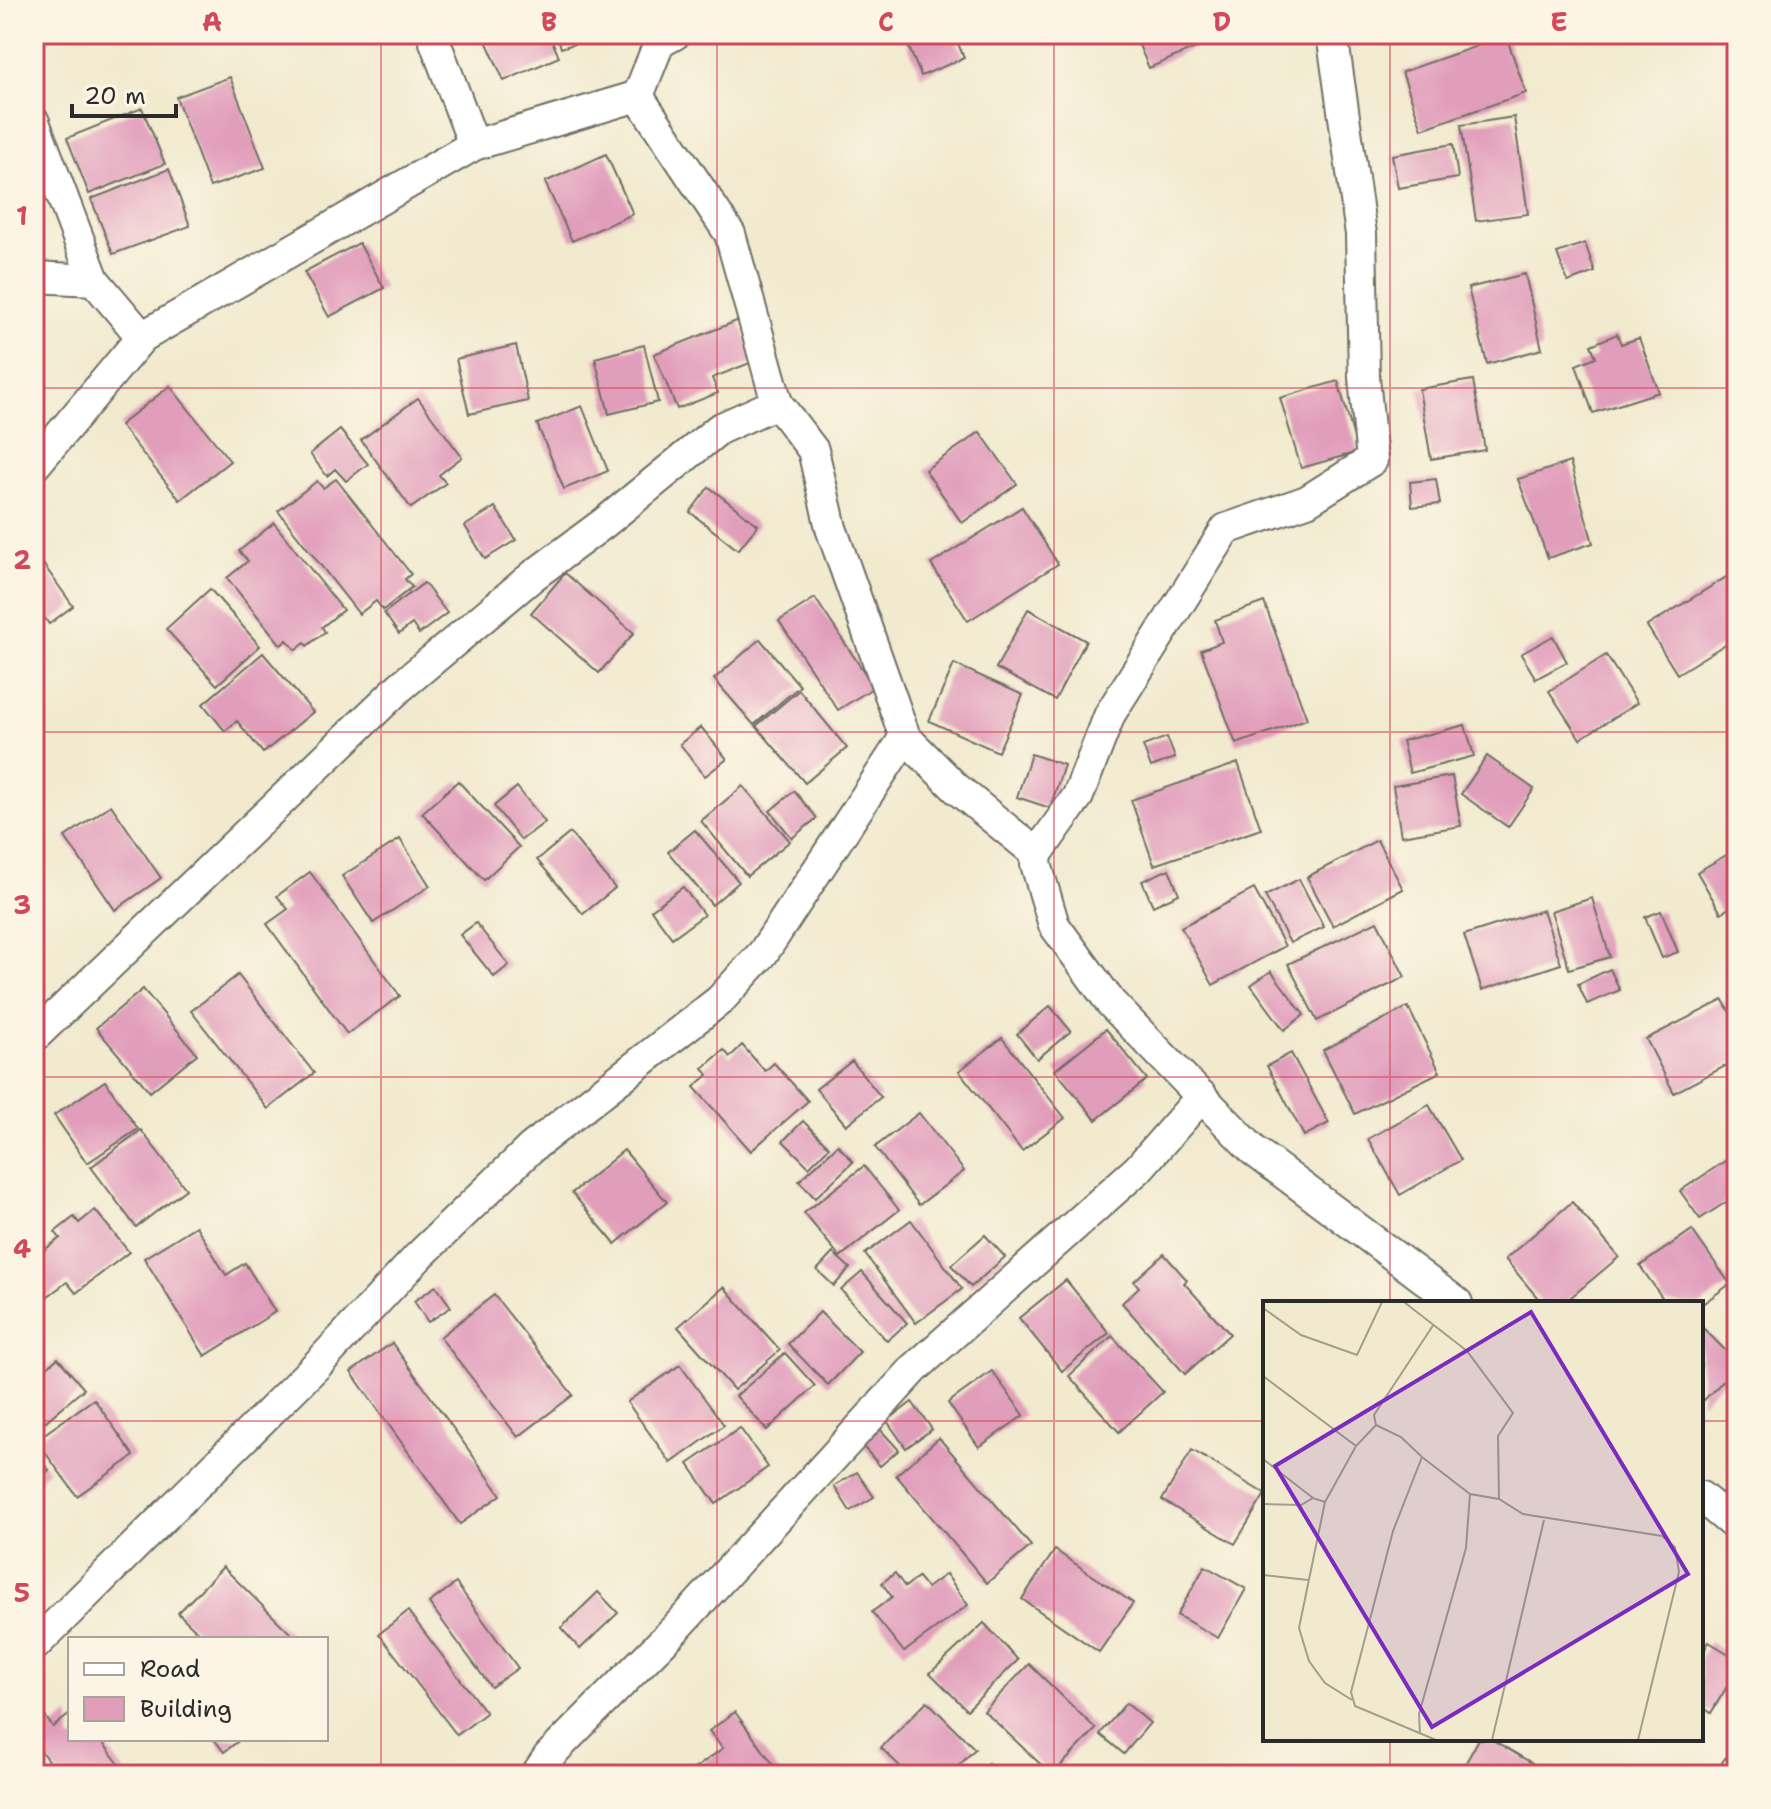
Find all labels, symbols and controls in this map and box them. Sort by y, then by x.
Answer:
text: A [202,4,222,39]
text: B [541,4,557,39]
text: C [878,4,894,39]
text: D [1213,4,1231,39]
text: E [1550,4,1568,39]
scale bar [72,68,176,118]
text: 20 m [84,80,146,112]
text: 1 [16,198,28,233]
text: 2 [13,542,31,577]
text: 3 [13,887,31,922]
text: 4 [13,1231,31,1266]
inset map [1263,1301,1703,1741]
text: 5 [14,1575,30,1610]
legend [68,1637,328,1741]
text: Road [140,1653,200,1685]
text: Building [140,1693,232,1725]

